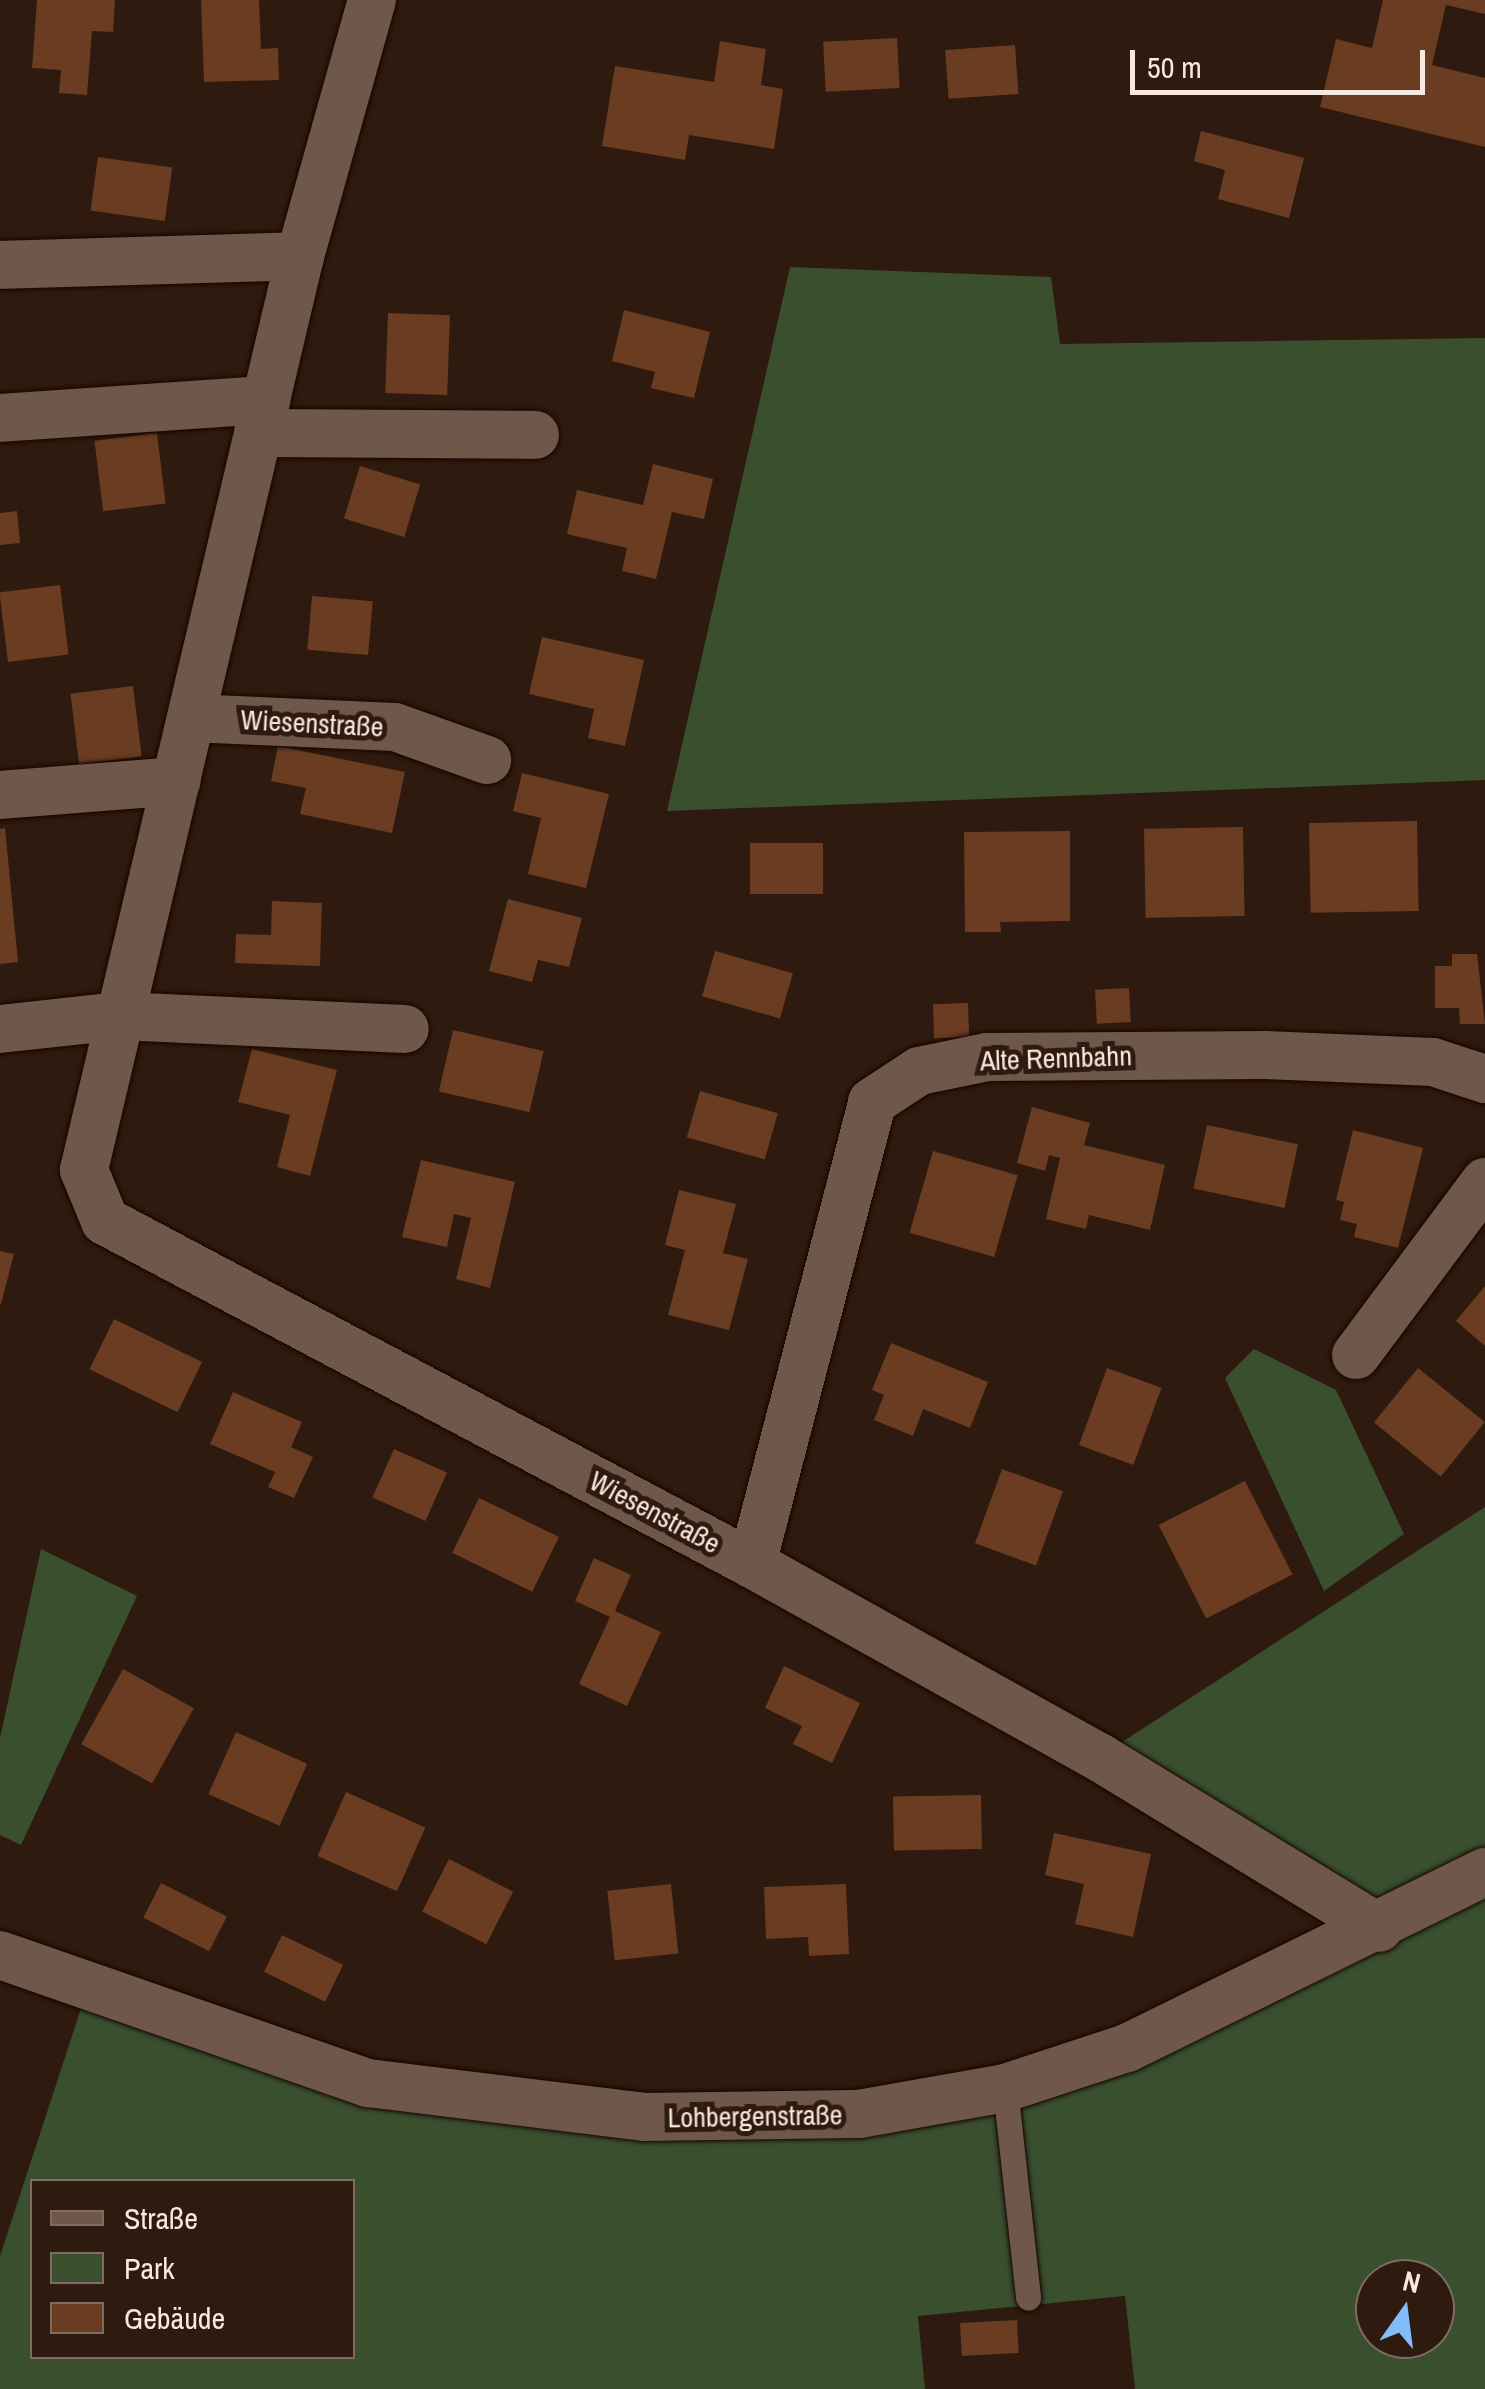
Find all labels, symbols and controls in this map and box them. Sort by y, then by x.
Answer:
scale bar [1135,30,1430,92]
text: 50 m [1147,47,1202,87]
street label: Wiesenstraße [240,702,384,744]
street label: Alte Rennbahn [980,1039,1132,1077]
street label: Wiesenstraße [584,1464,726,1560]
street label: Lohbergenstraße [667,2098,843,2134]
legend [30,2179,355,2359]
text: Straße [124,2198,198,2238]
text: Park [124,2248,175,2288]
north arrow [1355,2259,1455,2359]
text: N [1399,2261,1424,2302]
text: Gebäude [124,2298,225,2338]

